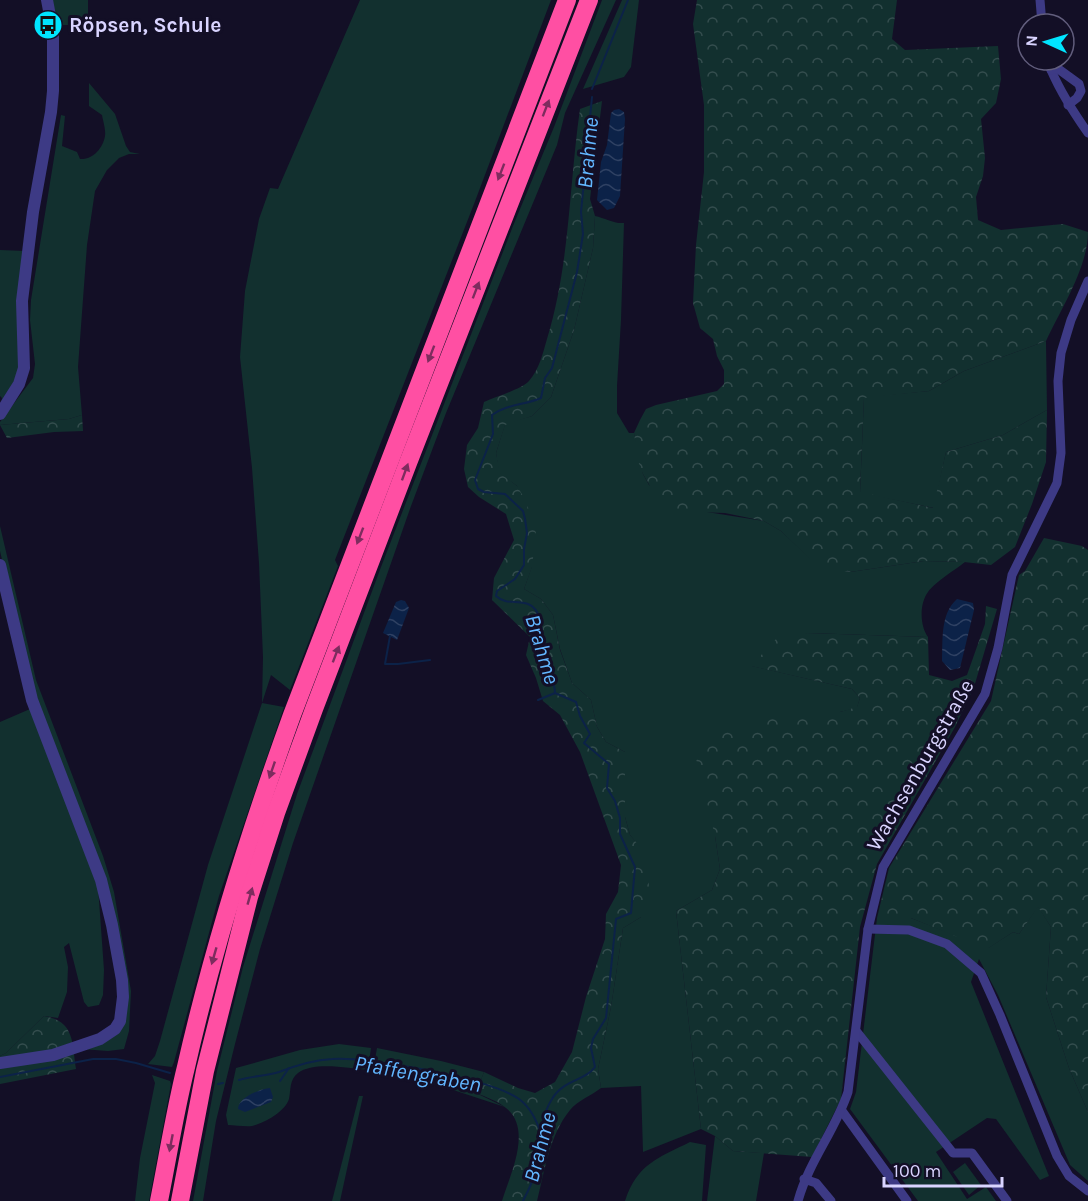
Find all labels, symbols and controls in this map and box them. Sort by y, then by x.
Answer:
bus stop icon: Röpsen, Schule [32,9,64,41]
north arrow [1016,12,1076,72]
place label: Röpsen, Schule [69,13,221,37]
text: N [1022,35,1041,47]
one-way arrow [541,99,551,117]
water label: Brahme [572,116,604,190]
one-way arrow [496,163,505,181]
one-way arrow [471,281,481,299]
one-way arrow [426,345,435,363]
one-way arrow [400,463,410,481]
one-way arrow [355,527,365,545]
water label: Brahme [519,611,565,687]
one-way arrow [332,645,341,663]
street label: Wachsenburgstraße [861,675,979,855]
one-way arrow [267,761,277,779]
one-way arrow [246,887,255,905]
one-way arrow [209,947,218,965]
water label: Pfaffengraben [352,1050,483,1098]
water label: Brahme [518,1109,562,1185]
one-way arrow [166,1133,175,1152]
scale bar [884,1150,1002,1188]
text: 100 m [893,1160,941,1182]

